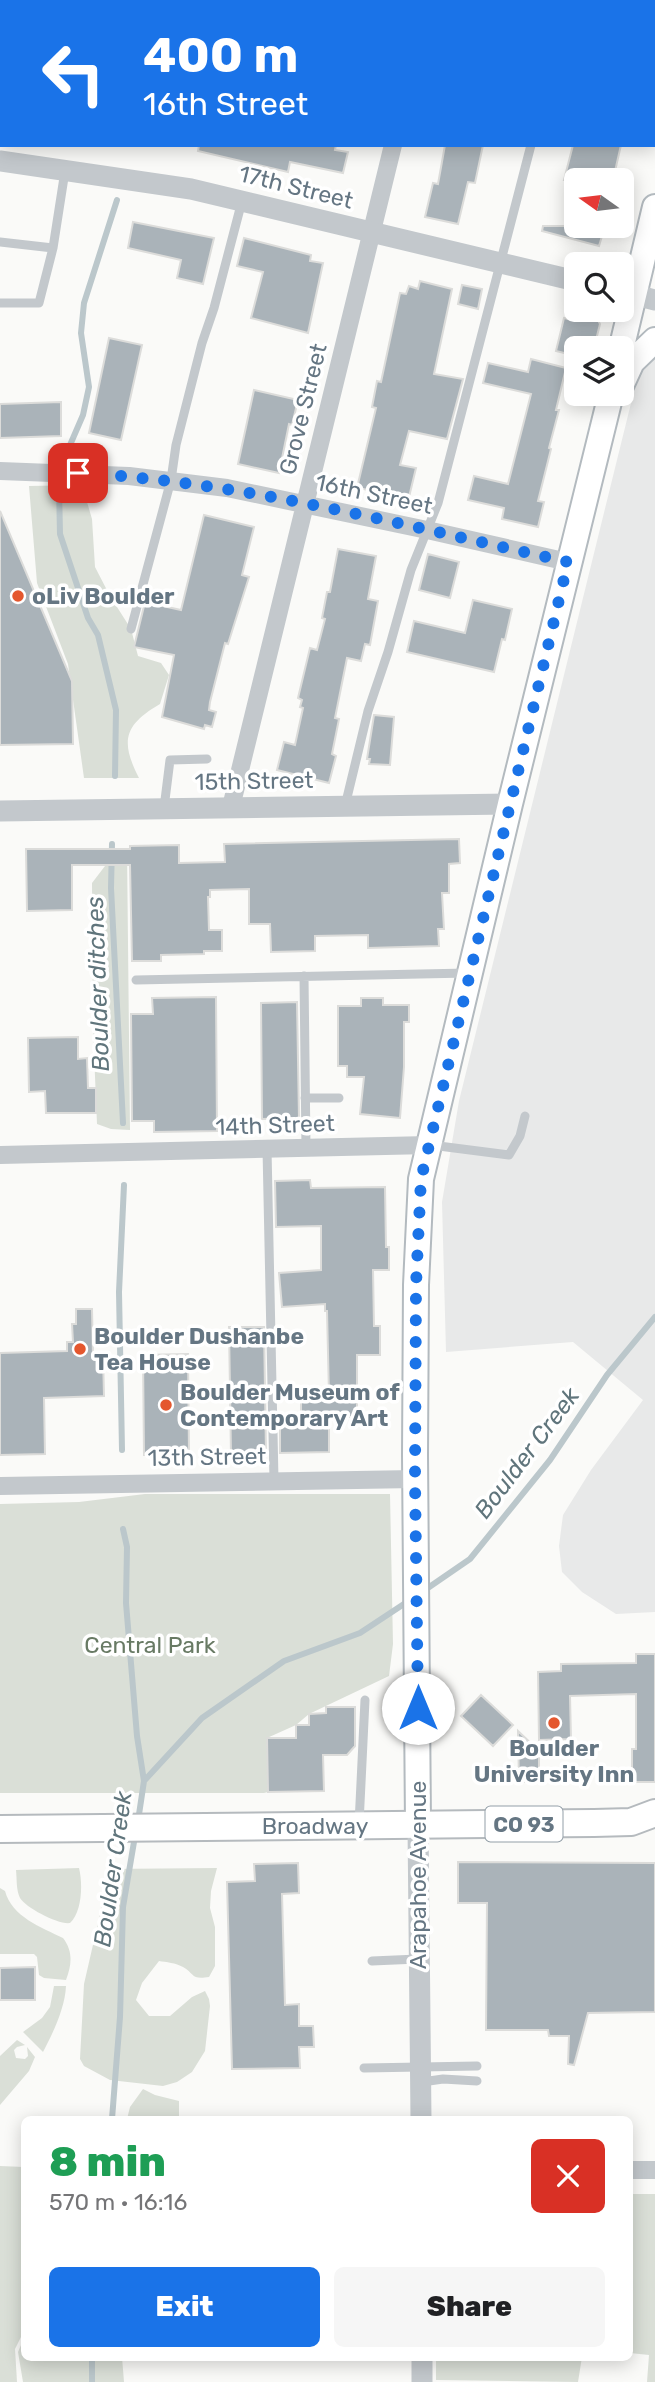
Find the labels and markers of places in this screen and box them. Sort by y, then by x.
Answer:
pin [48,443,108,503]
place label: oLiv Boulder [32,582,175,610]
marker: oLiv Boulder [10,588,26,604]
place label: Boulder Dushanbe Tea House [94,1322,304,1376]
marker: Boulder Dushanbe Tea House [72,1341,88,1357]
place label: Boulder Museum of Contemporary Art [180,1378,400,1432]
marker: Boulder Museum of Contemporary Art [158,1397,174,1413]
marker: Boulder University Inn [546,1715,562,1731]
place label: Boulder University Inn [474,1734,634,1788]

